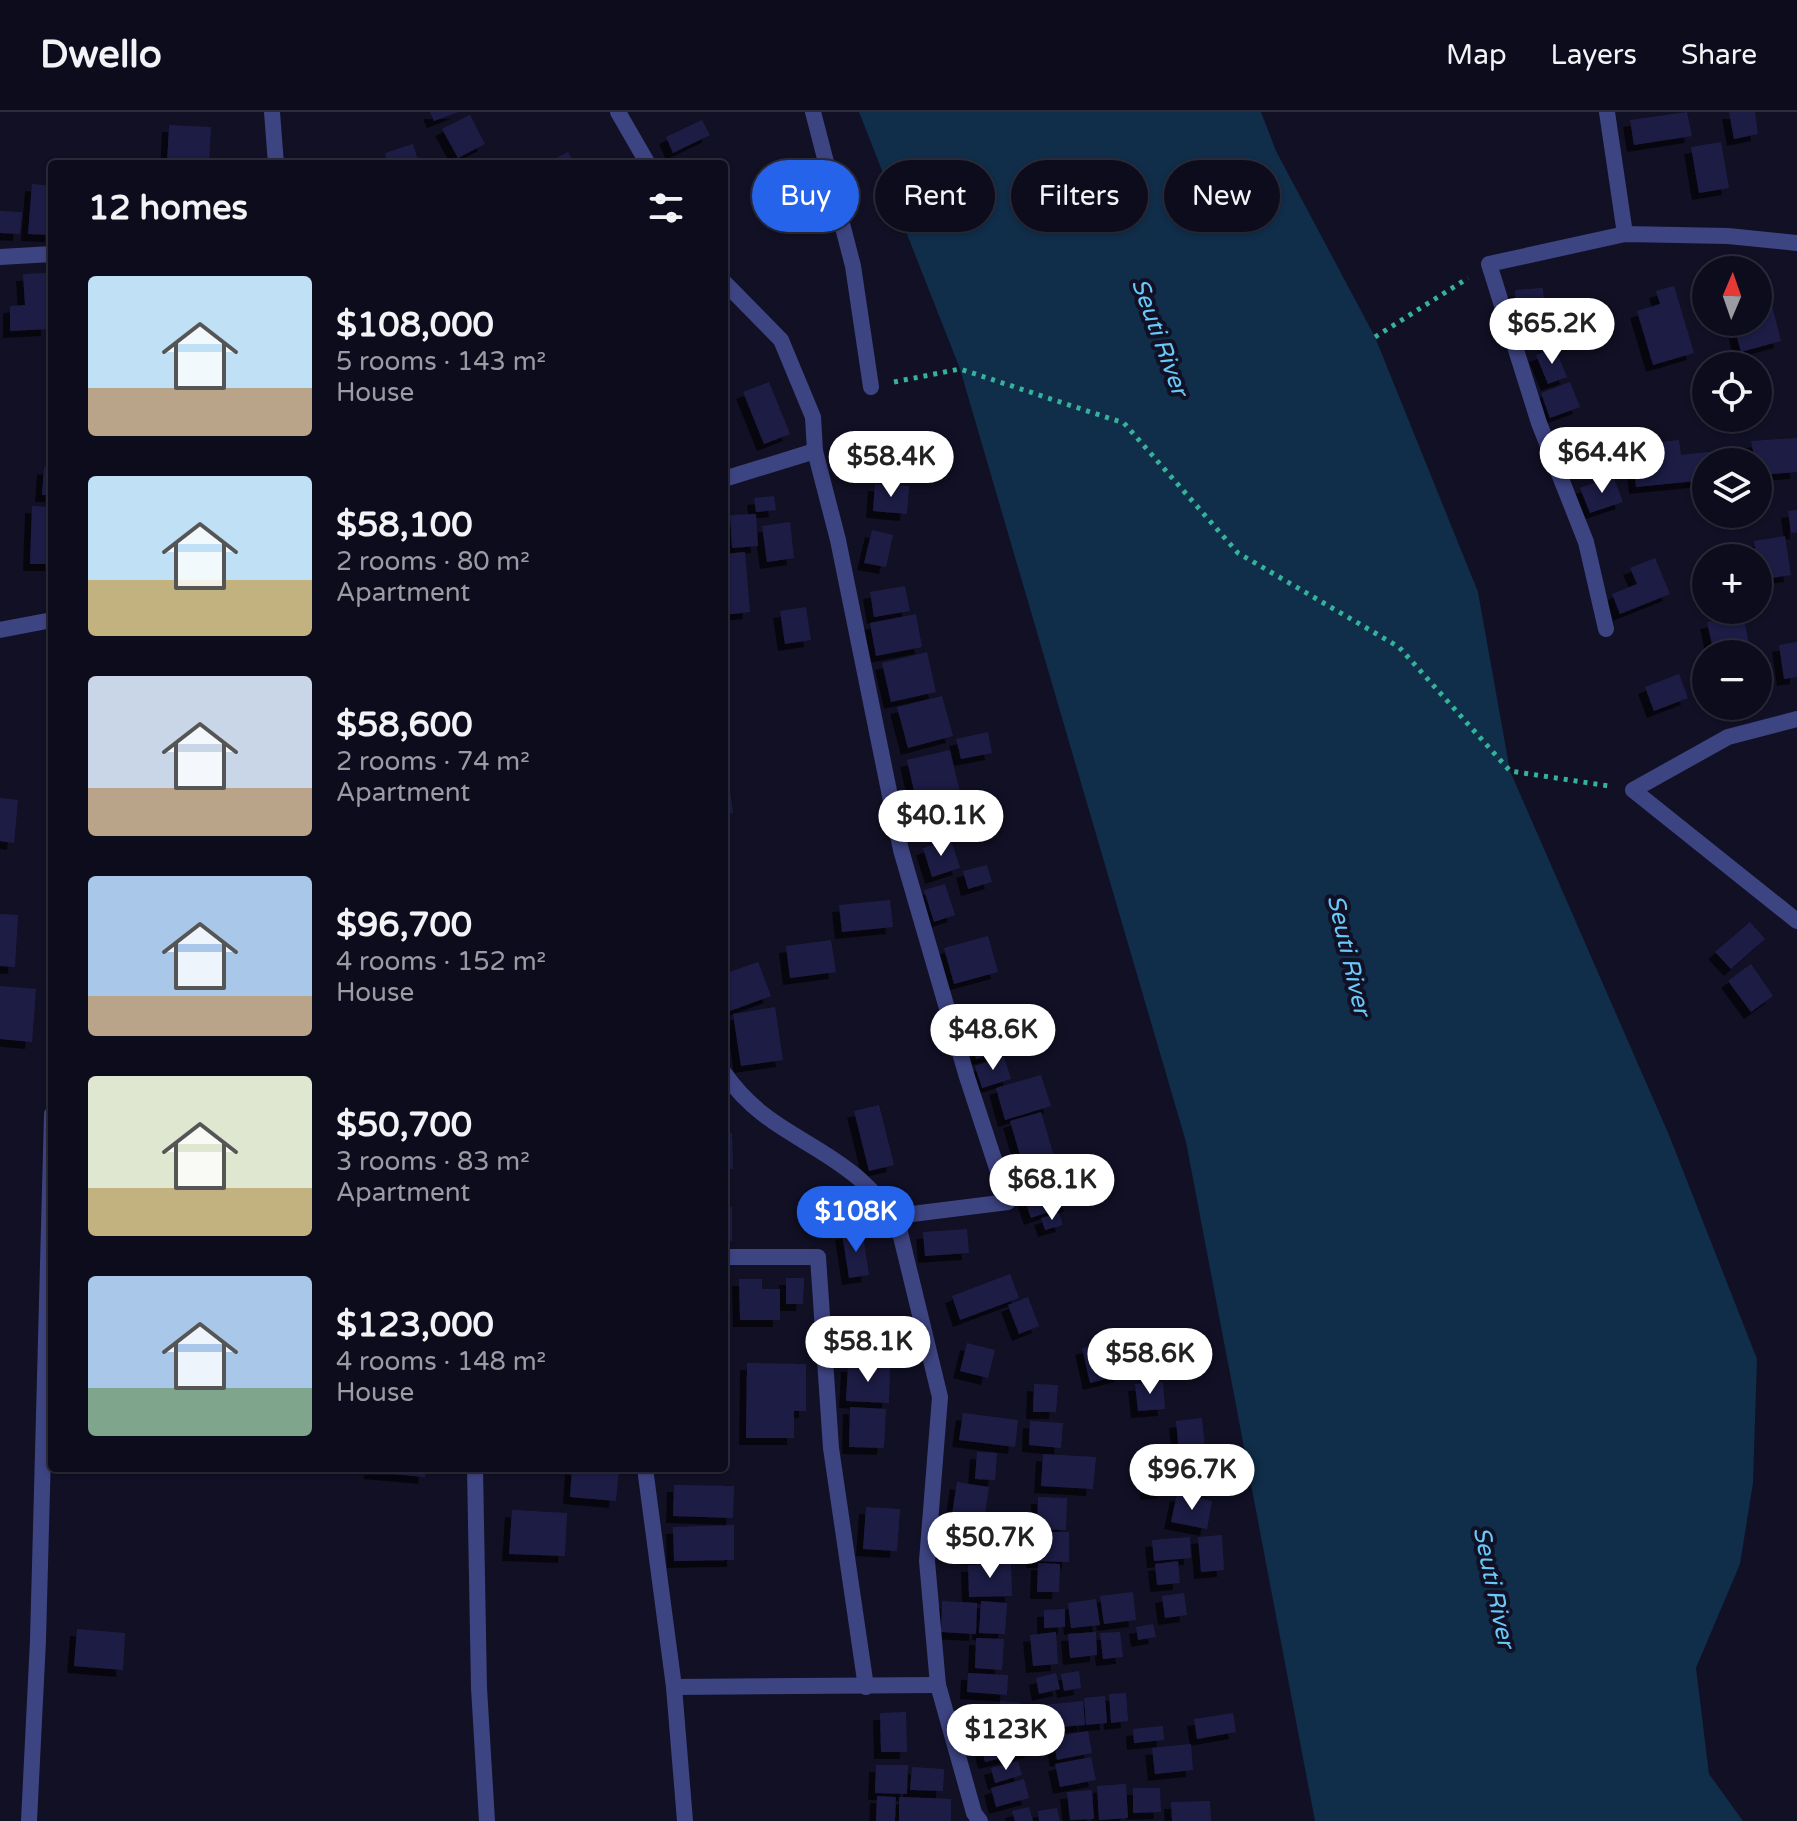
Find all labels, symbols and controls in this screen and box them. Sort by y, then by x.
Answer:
text: Dwello [40,32,162,78]
text: Map [1446,38,1507,72]
text: Layers [1551,38,1637,72]
text: Share [1681,38,1757,72]
chip: Buy [752,160,859,232]
chip: Rent [875,160,995,232]
chip: Filters [1011,160,1148,232]
chip: New [1164,160,1280,232]
icon: filters [644,186,688,230]
text: 12 homes [88,188,248,229]
north arrow [1692,256,1772,336]
map controls [1692,256,1772,720]
water label: Seuti River [1125,275,1195,402]
pin: $65.2K [1487,298,1617,366]
text: $108,000 [336,305,494,346]
icon: home [152,308,248,404]
text: $65.2K [1508,308,1596,339]
text: 5 rooms · 143 m² [336,346,546,377]
button: locate [1692,352,1772,432]
text: House [336,377,414,408]
pin: $64.4K [1537,427,1667,495]
pin: $58.4K [826,431,956,499]
text: $64.4K [1558,437,1646,468]
text: $58.4K [847,441,935,472]
button: layers [1692,448,1772,528]
text: $58,100 [336,505,473,546]
icon: home [152,508,248,604]
button: + [1692,544,1772,624]
text: 2 rooms · 80 m² [336,546,530,577]
text: Apartment [336,577,470,608]
button: − [1692,640,1772,720]
text: $58,600 [336,705,473,746]
icon: home [152,708,248,804]
text: 2 rooms · 74 m² [336,746,530,777]
text: Apartment [336,777,470,808]
pin: $40.1K [876,790,1006,858]
text: $40.1K [896,800,986,831]
water label: Seuti River [1321,892,1377,1021]
text: $96,700 [336,905,472,946]
icon: home [152,908,248,1004]
text: 4 rooms · 152 m² [336,946,546,977]
text: House [336,977,414,1008]
pin: $48.6K [928,1004,1058,1072]
text: $48.6K [948,1014,1038,1045]
text: $50,700 [336,1105,472,1146]
icon: home [152,1108,248,1204]
text: 3 rooms · 83 m² [336,1146,530,1177]
pin: $68.1K [987,1154,1117,1222]
text: $68.1K [1007,1164,1097,1195]
text: Apartment [336,1177,470,1208]
pin: $108K [800,1186,912,1254]
text: $108K [815,1196,897,1227]
text: $123,000 [336,1305,494,1346]
icon: home [152,1308,248,1404]
pin: $58.1K [803,1316,933,1384]
text: $58.1K [823,1326,913,1357]
pin: $58.6K [1085,1328,1215,1396]
text: $58.6K [1105,1338,1195,1369]
text: 4 rooms · 148 m² [336,1346,546,1377]
text: House [336,1377,414,1408]
pin: $96.7K [1127,1444,1257,1512]
text: $96.7K [1148,1454,1236,1485]
pin: $50.7K [925,1512,1055,1580]
text: $50.7K [946,1522,1034,1553]
water label: Seuti River [1467,1524,1521,1653]
pin: $123K [950,1704,1062,1772]
text: $123K [965,1714,1047,1745]

